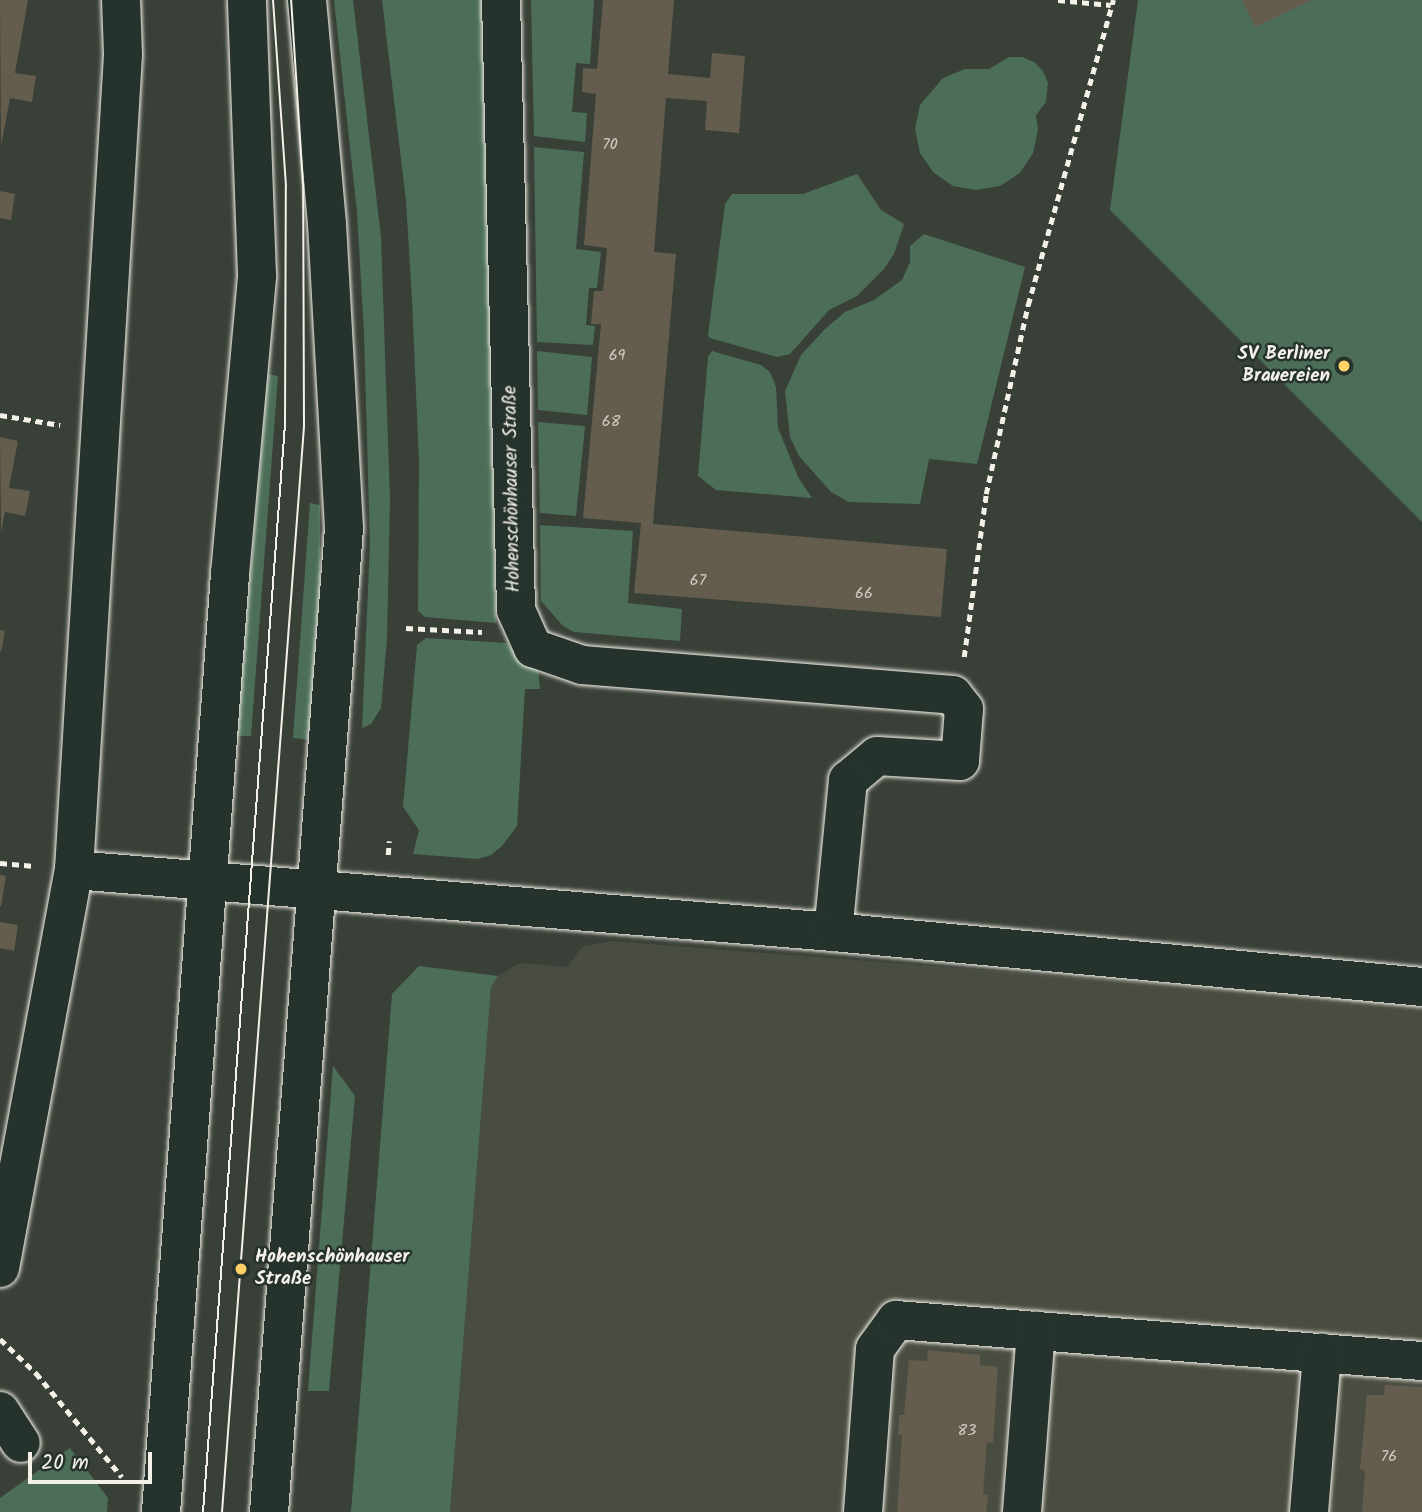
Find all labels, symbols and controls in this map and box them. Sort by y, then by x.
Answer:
house number: 70 [602,135,618,155]
place label: SV Berliner Brauereien [1237,344,1330,388]
house number: 69 [609,346,625,366]
marker: SV Berliner Brauereien [1336,358,1352,374]
street label: Hohenschönhauser Straße [500,385,526,593]
house number: 68 [602,412,620,432]
house number: 67 [690,571,706,591]
house number: 66 [855,584,873,604]
place label: Hohenschönhauser Straße [255,1247,409,1291]
marker: Hohenschönhauser Straße [233,1261,249,1277]
house number: 83 [958,1421,976,1441]
scale bar [32,1438,156,1482]
text: 20 m [41,1447,89,1480]
house number: 76 [1381,1447,1397,1467]

